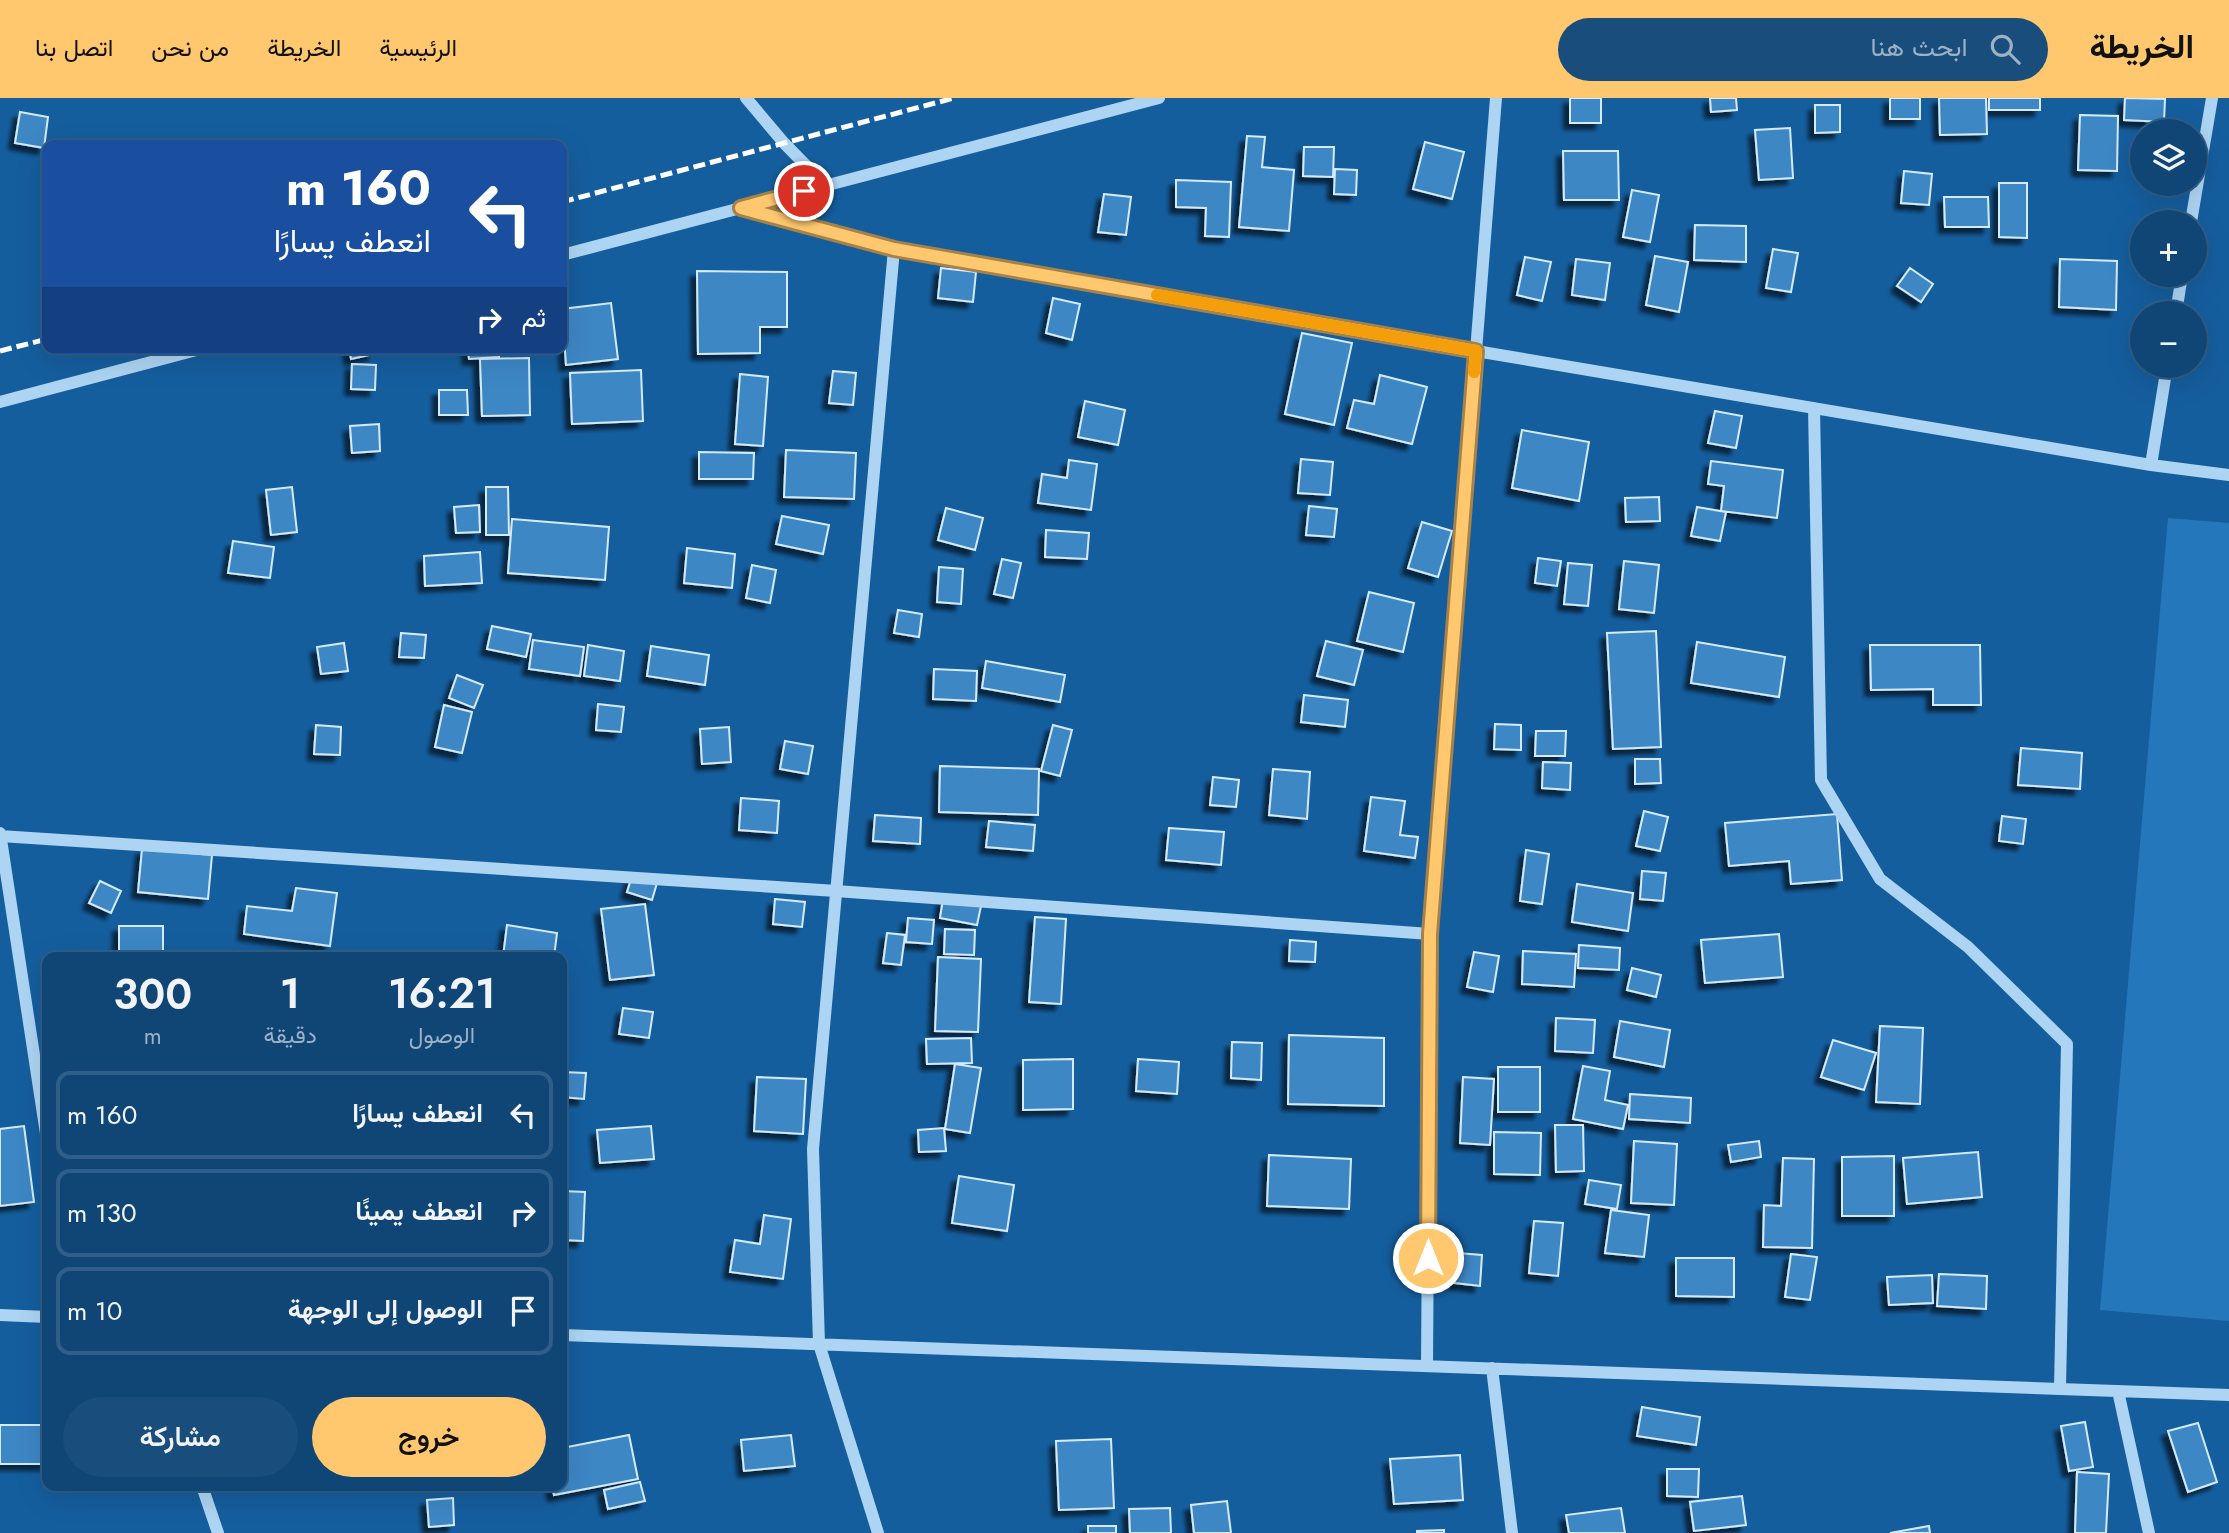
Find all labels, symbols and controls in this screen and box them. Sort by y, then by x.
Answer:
search box [1558,18,2048,81]
text: الخريطة [2090,23,2194,70]
text: ابحث هنا [1871,28,1968,66]
text: اتصل بنا [35,30,113,65]
text: من نحن [151,30,229,65]
text: الخريطة [267,30,341,65]
text: الرئيسية [379,30,457,65]
icon: search [1986,30,2024,68]
map controls [2130,119,2207,378]
button: layers [2130,119,2207,196]
text: 160 m [286,153,431,223]
pin [774,161,834,221]
icon: left [455,168,546,259]
icon: arrive [785,172,823,210]
button: + [2130,210,2207,287]
text: انعطف يسارًا [274,218,431,264]
text: ثم [522,299,546,337]
icon: right [470,301,508,339]
button: − [2130,301,2207,378]
text: 1 [280,963,300,1024]
text: 16:21 [388,963,496,1024]
text: 300 [113,964,192,1025]
text: دقيقة [264,1018,317,1052]
text: الوصول [409,1018,475,1052]
text: m [144,1019,162,1053]
text: انعطف يسارًا [352,1094,483,1132]
text: 160 m [67,1096,137,1134]
icon: left [504,1096,542,1134]
text: انعطف يمينًا [355,1192,483,1230]
text: 130 m [67,1194,137,1232]
icon: right [504,1194,542,1232]
position arrow [1391,1221,1465,1295]
text: الوصول إلى الوجهة [288,1290,483,1328]
text: 10 m [67,1292,122,1330]
icon: arrive [504,1292,542,1330]
button: مشاركة [63,1397,298,1477]
button: خروج [312,1397,546,1477]

